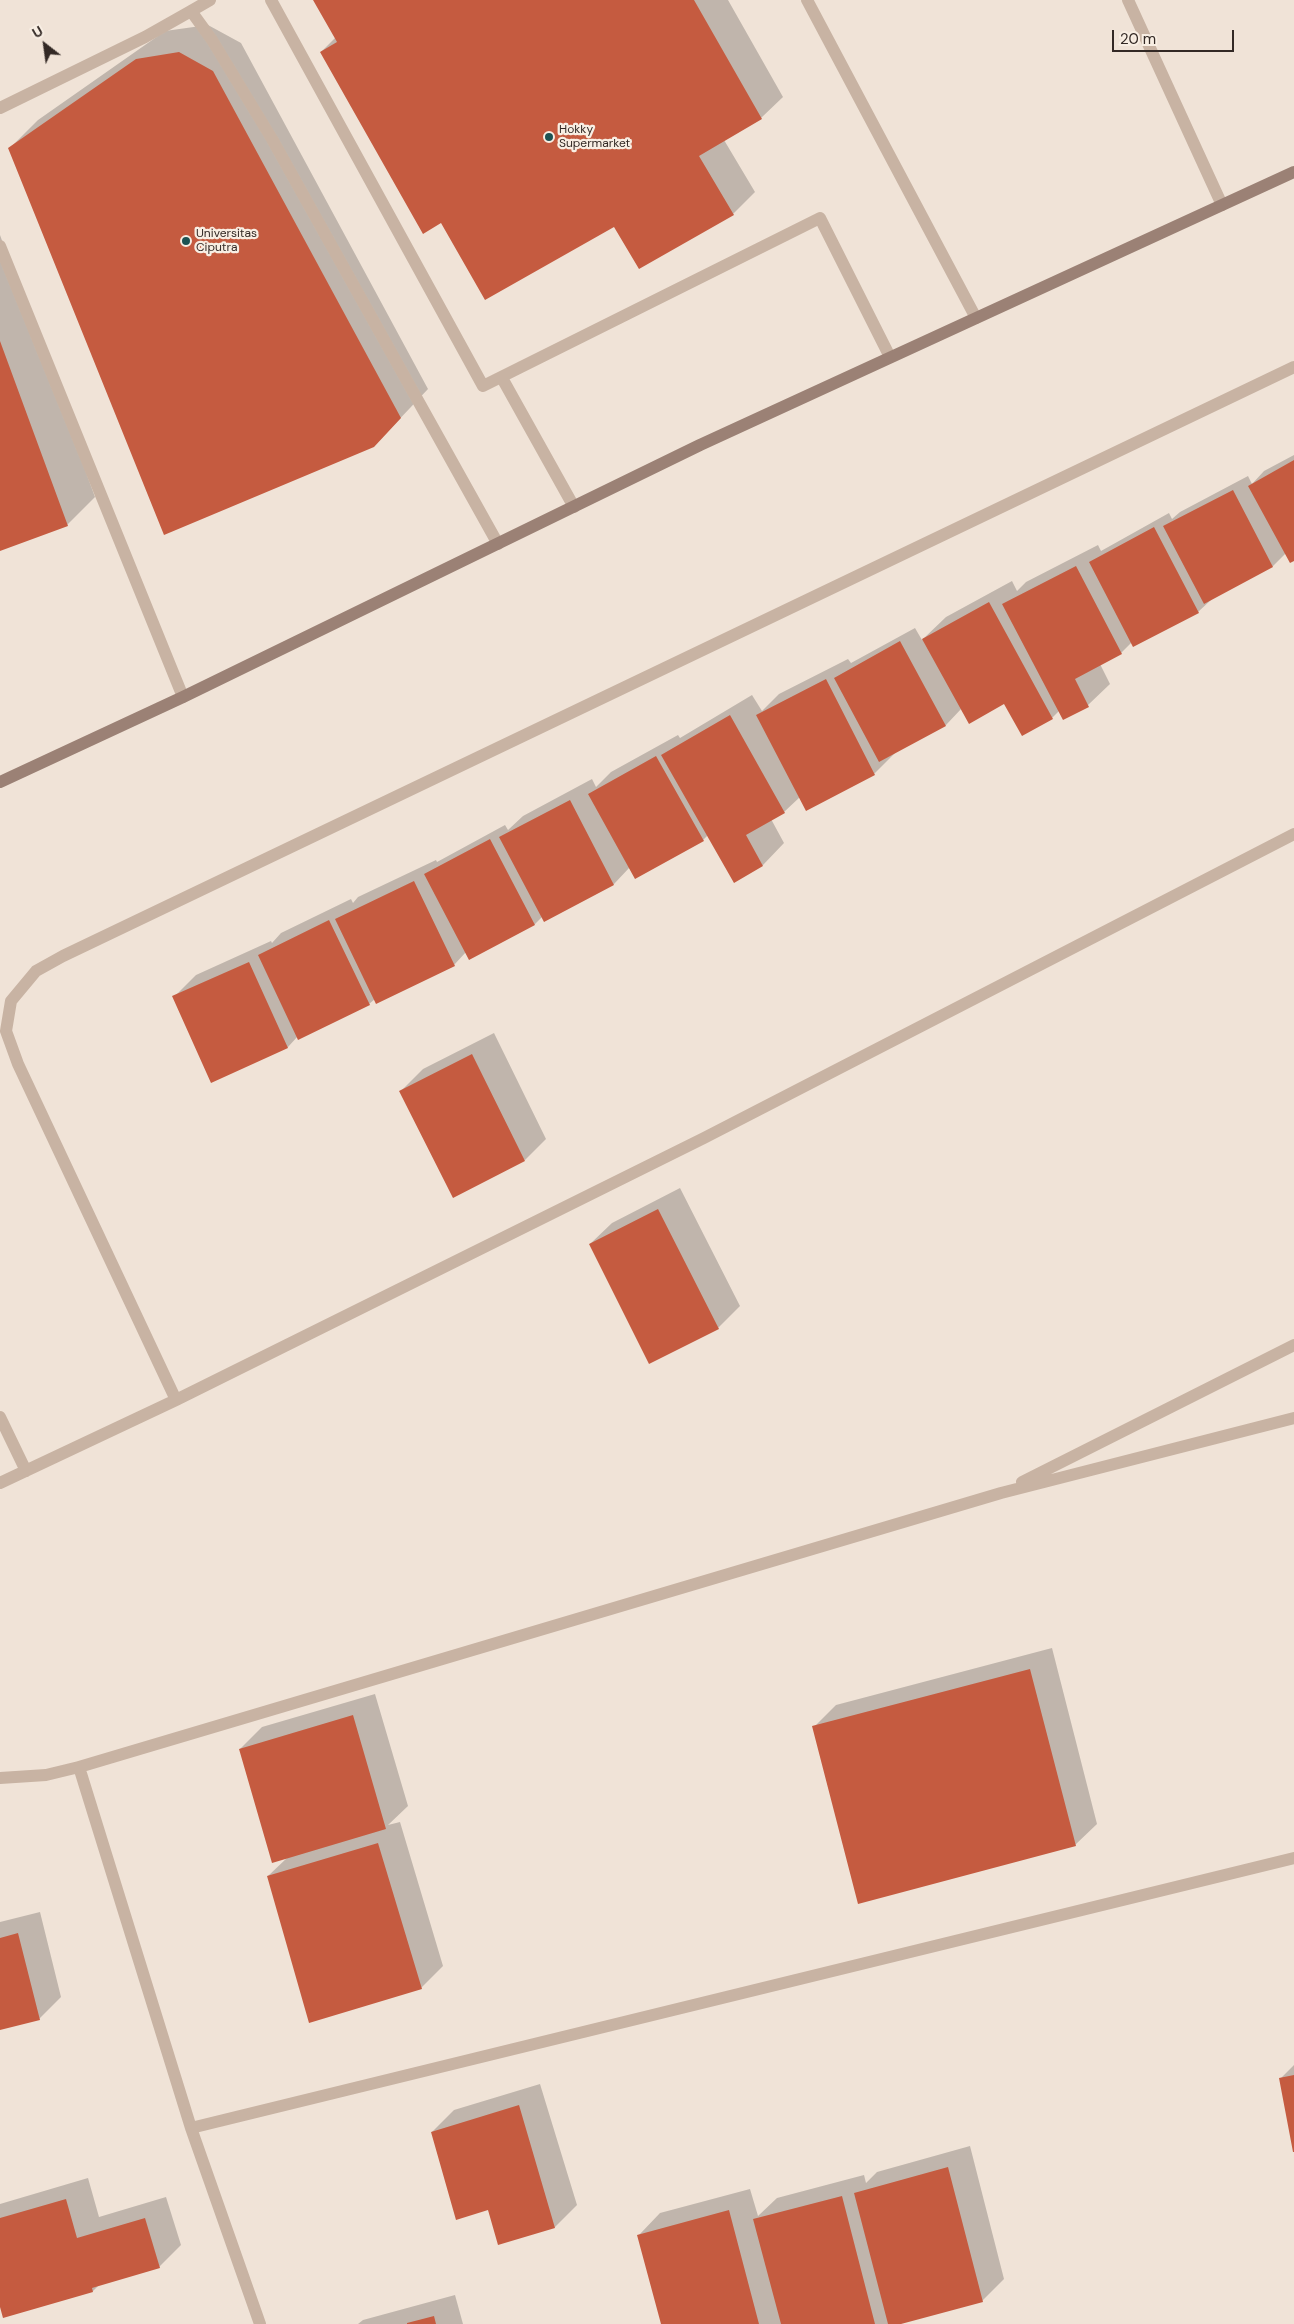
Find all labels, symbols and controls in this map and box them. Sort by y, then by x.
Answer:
north arrow [20,20,70,70]
scale bar [1114,20,1236,52]
text: U [29,22,46,42]
text: 20 m [1120,29,1156,49]
place label: Hokky Supermarket [559,123,630,151]
marker: Hokky Supermarket [543,131,555,143]
place label: Universitas Ciputra [196,227,257,255]
marker: Universitas Ciputra [180,235,192,247]

